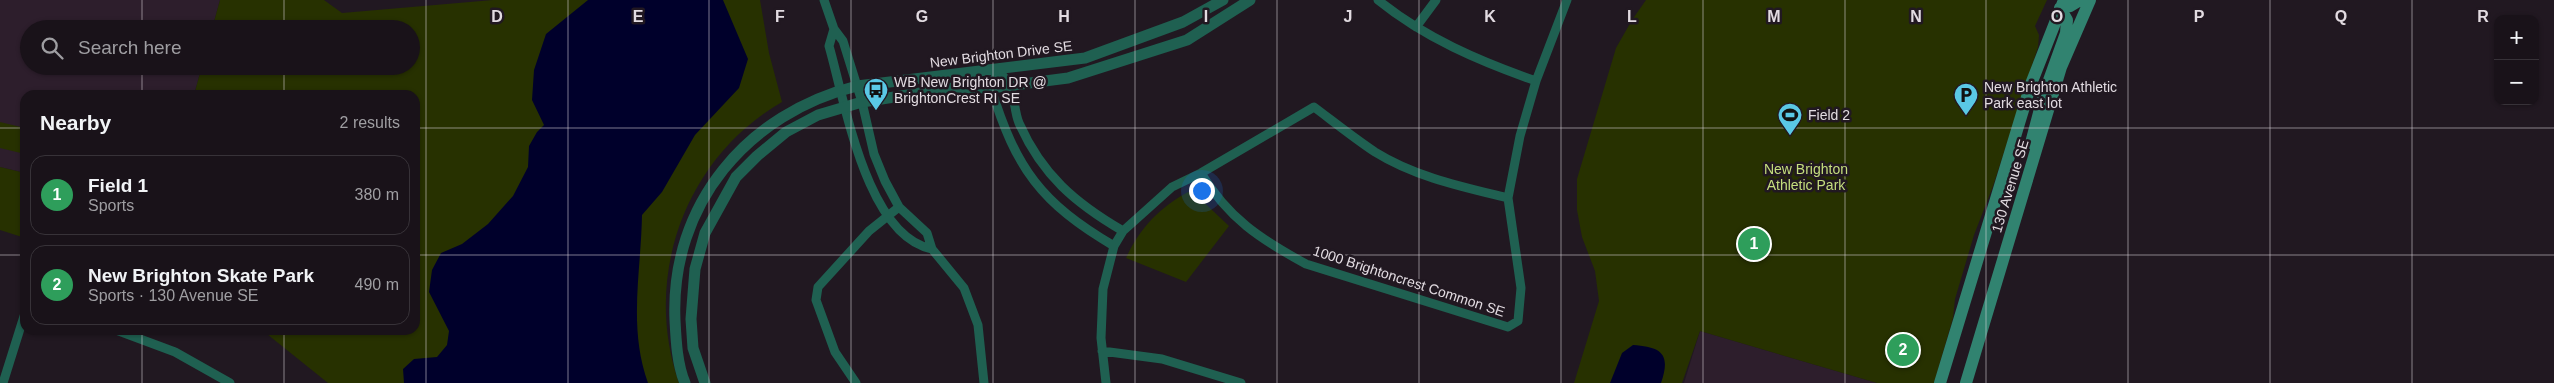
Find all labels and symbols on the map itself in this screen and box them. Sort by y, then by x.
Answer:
text: D [491,8,503,25]
text: E [633,8,644,25]
text: F [775,8,785,25]
text: G [916,8,928,25]
text: H [1058,8,1070,25]
text: I [1204,8,1208,25]
text: J [1344,8,1352,25]
text: K [1484,8,1496,25]
text: L [1627,8,1637,25]
text: M [1767,8,1781,25]
text: N [1910,8,1922,25]
text: O [2051,8,2063,25]
text: P [2194,8,2205,25]
text: Q [2335,8,2347,25]
text: R [2477,8,2489,25]
street label: New Brighton Drive SE [929,37,1073,71]
place label: WB New Brighton DR @ BrightonCrest RI SE [894,74,1047,106]
bus stop icon: WB New Brighton DR @ BrightonCrest RI SE [863,77,889,111]
place label: New Brighton Athletic Park east lot [1984,79,2117,111]
parking icon: New Brighton Athletic Park east lot [1953,82,1979,116]
sports icon: Field 2 [1777,102,1803,136]
place label: Field 2 [1808,107,1850,123]
street label: 130 Avenue SE [1988,138,2032,234]
park label: New Brighton Athletic Park [1764,161,1848,193]
your location [1189,178,1215,204]
pin: 1 [1738,225,1770,263]
street label: 1000 Brightoncrest Common SE [1311,242,1507,320]
pin: 2 [1887,331,1919,369]

